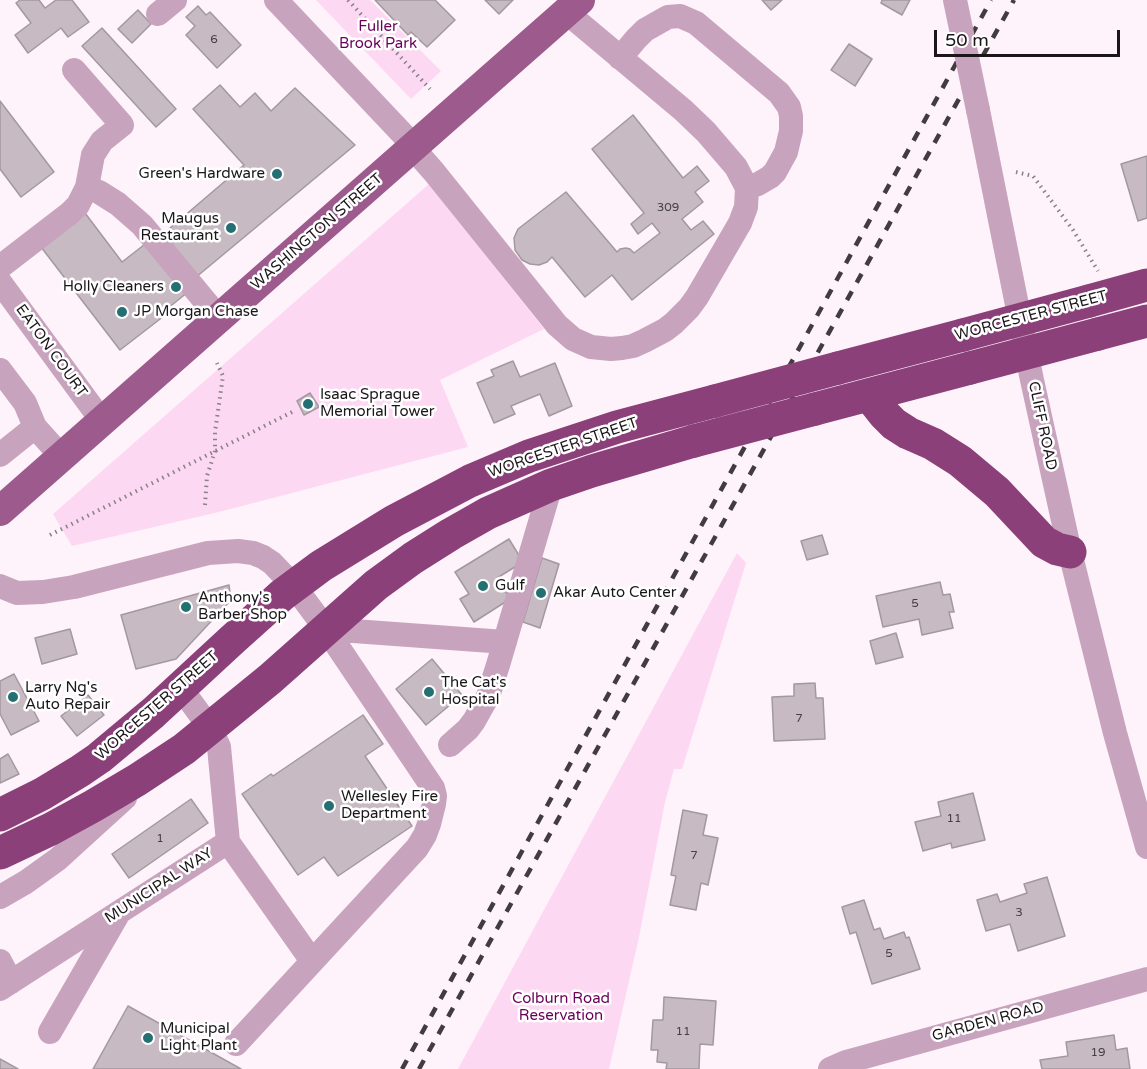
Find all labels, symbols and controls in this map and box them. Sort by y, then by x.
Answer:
park label: Fuller Brook Park [339,18,417,53]
scale bar [937,18,1123,56]
text: 50 m [945,29,989,51]
house number: 6 [210,33,218,47]
place label: Green's Hardware [139,165,265,183]
marker: Green's Hardware [270,167,284,181]
street label: WASHINGTON STREET [248,170,386,294]
house number: 309 [657,201,679,215]
place label: Maugus Restaurant [141,210,219,245]
marker: Maugus Restaurant [224,221,238,235]
place label: Holly Cleaners [63,278,164,296]
marker: Holly Cleaners [169,280,183,294]
street label: WORCESTER STREET [953,287,1109,345]
street label: EATON COURT [11,301,91,401]
place label: JP Morgan Chase [134,303,258,321]
marker: JP Morgan Chase [115,305,129,319]
street label: CLIFF ROAD [1024,380,1060,472]
place label: Isaac Sprague Memorial Tower [320,386,434,421]
marker: Isaac Sprague Memorial Tower [301,397,315,411]
street label: WORCESTER STREET [486,414,640,482]
place label: Gulf [495,577,525,595]
marker: Gulf [476,579,490,593]
place label: Akar Auto Center [553,584,676,602]
marker: Akar Auto Center [534,586,548,600]
place label: Anthony's Barber Shop [198,589,287,624]
house number: 5 [911,597,919,611]
marker: Anthony's Barber Shop [179,600,193,614]
street label: WORCESTER STREET [92,648,222,764]
place label: The Cat's Hospital [441,674,507,709]
place label: Larry Ng's Auto Repair [25,679,110,714]
marker: The Cat's Hospital [422,685,436,699]
marker: Larry Ng's Auto Repair [6,690,20,704]
house number: 7 [795,712,803,726]
place label: Wellesley Fire Department [341,788,438,823]
marker: Wellesley Fire Department [322,799,336,813]
house number: 11 [946,812,962,826]
house number: 1 [156,832,164,846]
street label: MUNICIPAL WAY [102,844,216,928]
house number: 7 [690,849,698,863]
house number: 3 [1015,906,1023,920]
house number: 5 [885,947,893,961]
park label: Colburn Road Reservation [512,990,610,1025]
street label: GARDEN ROAD [930,998,1046,1046]
place label: Municipal Light Plant [160,1020,237,1055]
house number: 11 [675,1025,691,1039]
marker: Municipal Light Plant [141,1031,155,1045]
house number: 19 [1090,1046,1106,1060]

